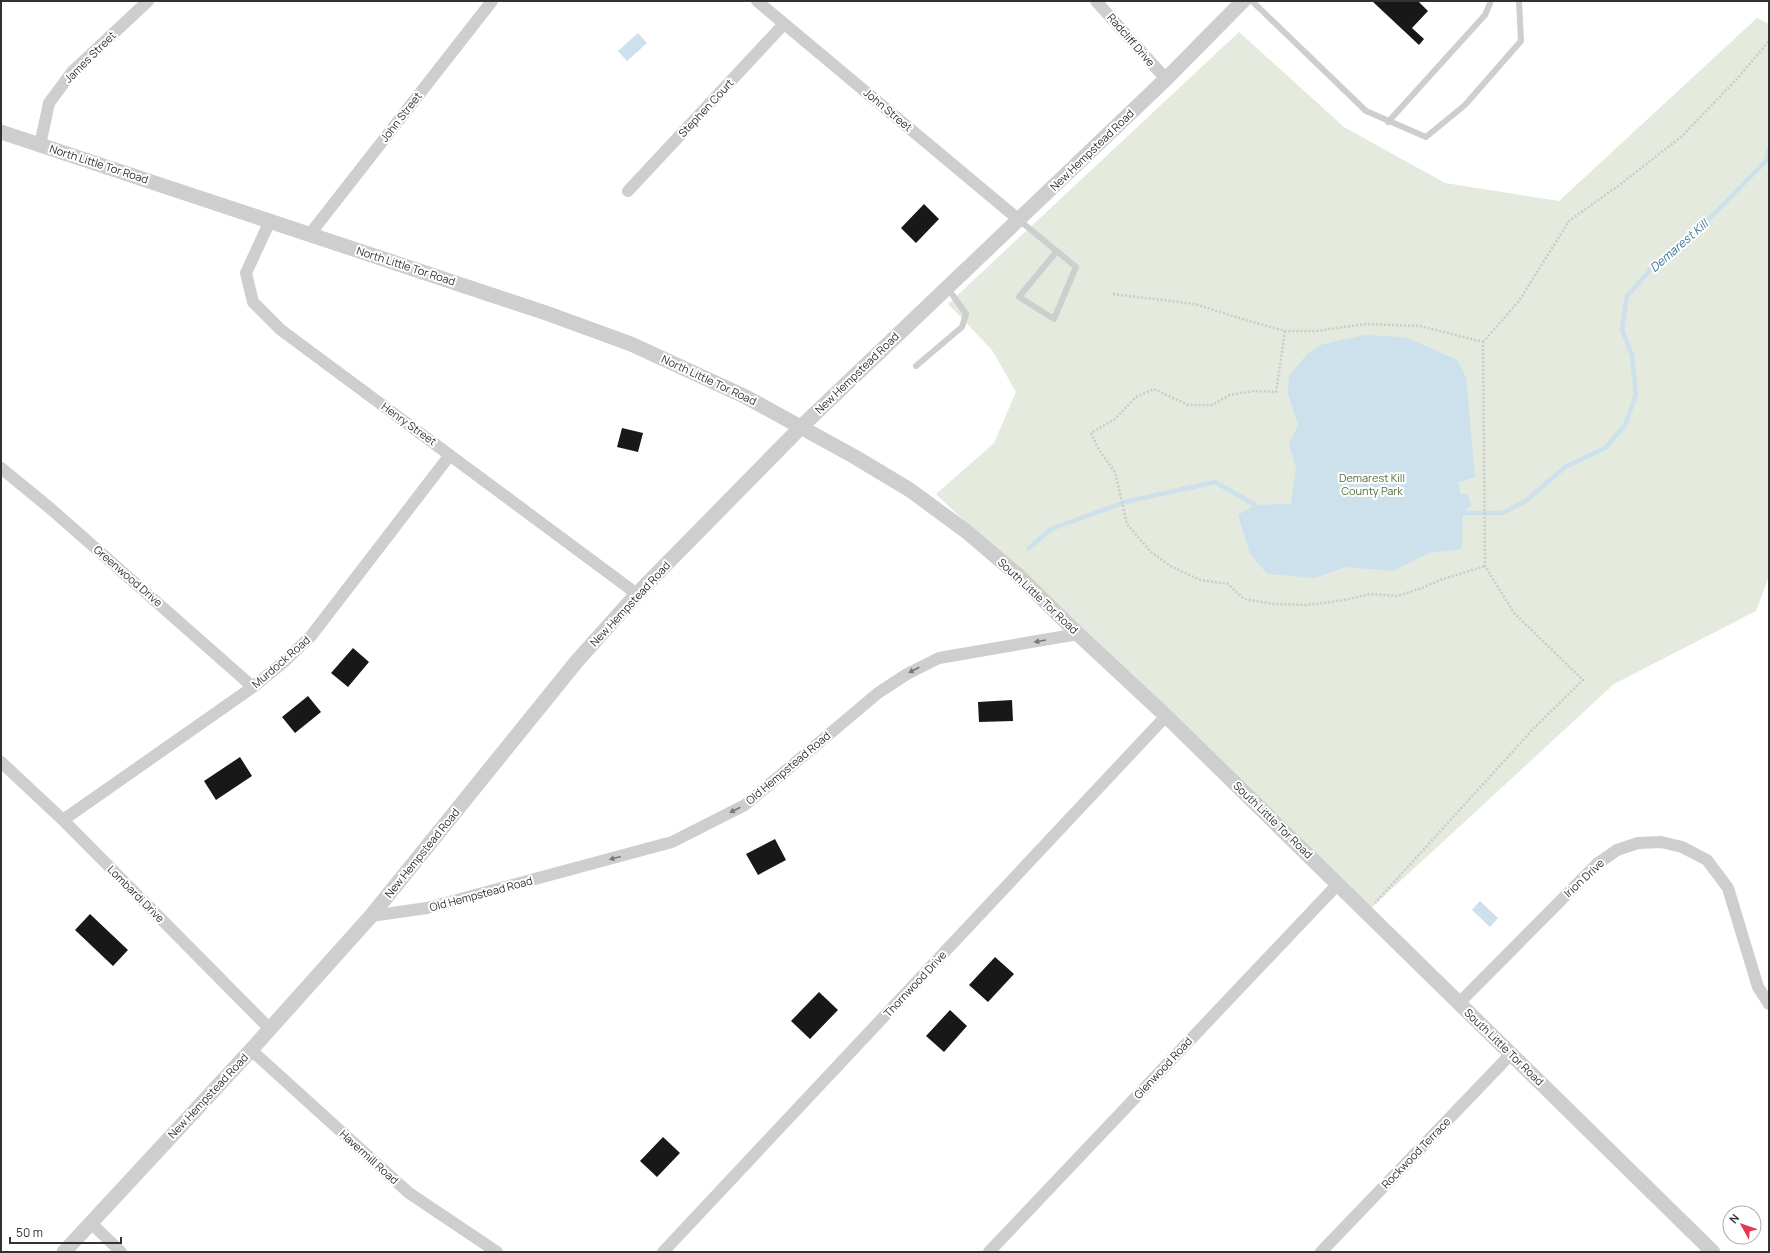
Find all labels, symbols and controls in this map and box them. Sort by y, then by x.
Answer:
street label: Radcliff Drive [1104,10,1159,70]
street label: James Street [61,28,119,86]
street label: Stephen Court [675,75,737,140]
street label: John Street [861,85,916,134]
street label: John Street [376,89,425,145]
street label: New Hempstead Road [1046,106,1137,194]
street label: North Little Tor Road [48,140,151,187]
water label: Demarest Kill [1646,214,1713,276]
street label: North Little Tor Road [355,242,458,289]
street label: New Hempstead Road [811,329,902,417]
street label: North Little Tor Road [659,351,759,408]
street label: Henry Street [379,399,440,449]
park label: Demarest Kill County Park [1339,470,1405,498]
street label: Greenwood Drive [91,542,166,610]
street label: South Little Tor Road [995,554,1082,637]
street label: New Hempstead Road [586,558,673,649]
street label: Murdock Road [248,632,313,691]
one-way arrow [1034,638,1046,644]
one-way arrow [909,667,920,674]
street label: Old Hempstead Road [742,728,833,807]
street label: South Little Tor Road [1230,778,1316,861]
street label: New Hempstead Road [381,805,462,901]
one-way arrow [729,807,741,813]
one-way arrow [608,855,620,861]
street label: Irion Drive [1560,855,1607,900]
street label: Lombardi Drive [105,862,169,926]
street label: Old Hempstead Road [428,873,534,914]
street label: Thornwood Drive [880,947,950,1020]
street label: South Little Tor Road [1461,1005,1547,1088]
street label: Glenwood Road [1130,1034,1195,1102]
street label: New Hempstead Road [164,1050,251,1141]
street label: Rockwood Terrace [1378,1114,1454,1191]
street label: Havermill Road [337,1126,402,1187]
north arrow [1722,1205,1762,1245]
text: N [1726,1210,1742,1226]
scale bar [10,1219,121,1245]
text: 50 m [16,1224,43,1241]

